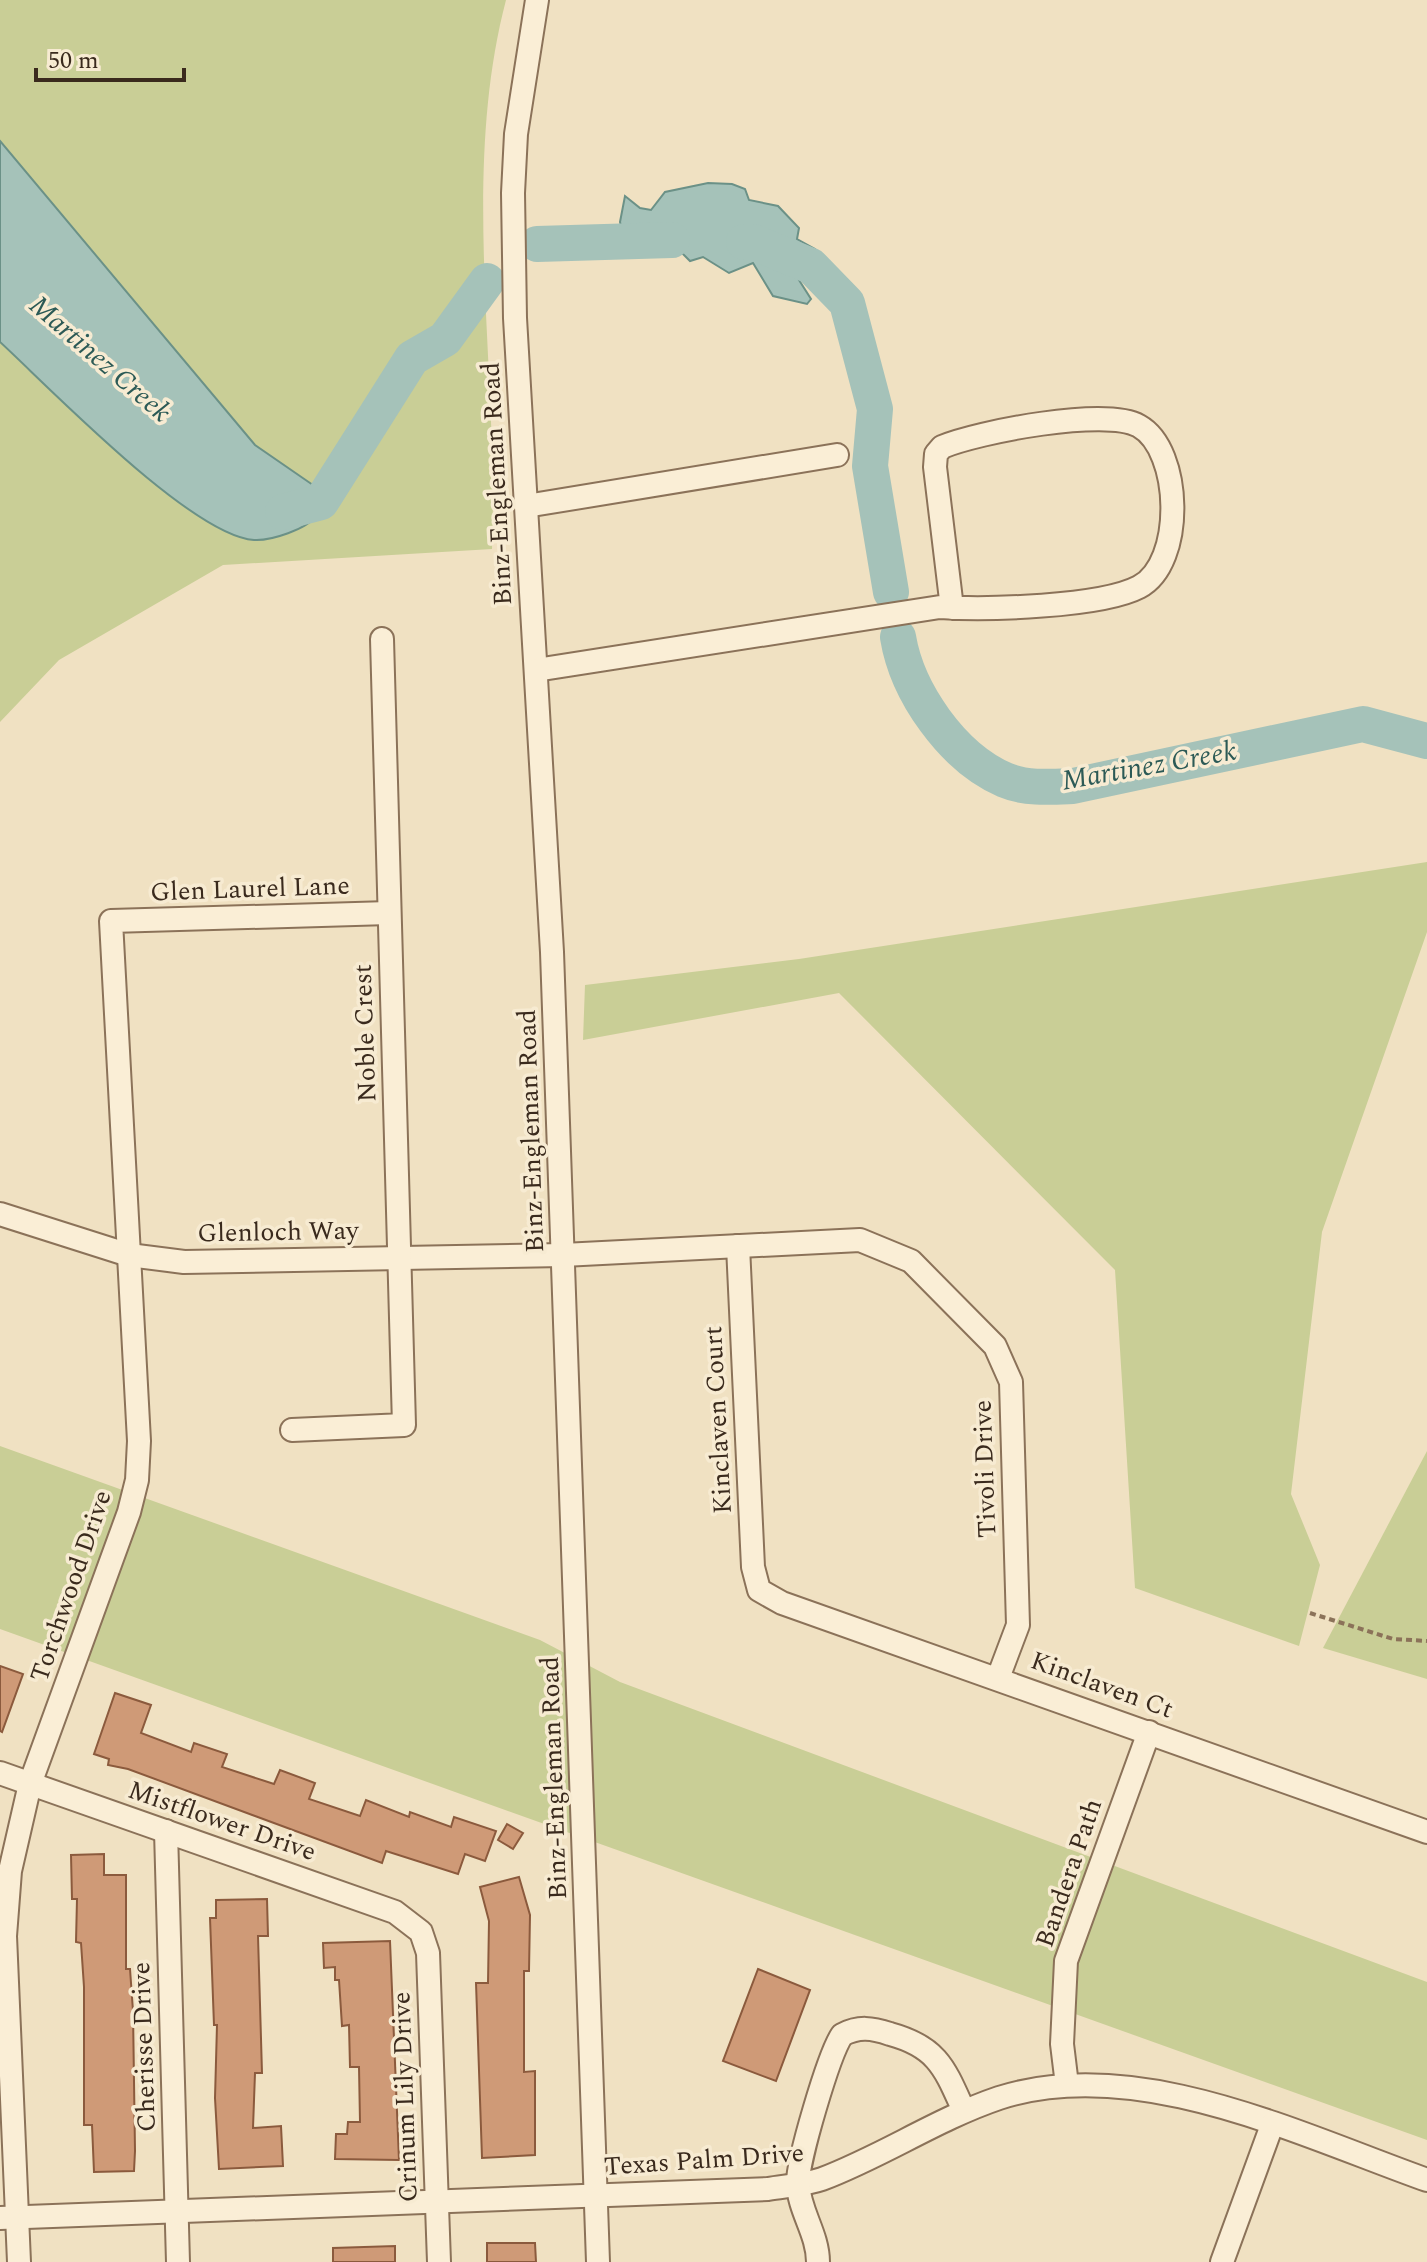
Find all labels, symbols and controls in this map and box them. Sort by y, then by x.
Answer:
scale bar [36,32,184,82]
text: 50 m [48,43,99,79]
water label: Martinez Creek [19,285,181,433]
street label: Binz-Engleman Road [471,361,523,607]
water label: Martinez Creek [1058,729,1240,803]
street label: Glen Laurel Lane [150,866,350,912]
street label: Noble Crest [343,963,387,1103]
street label: Binz-Engleman Road [507,1008,555,1254]
street label: Glenloch Way [197,1211,360,1253]
street label: Kinclaven Court [693,1325,743,1515]
street label: Tivoli Drive [963,1399,1007,1539]
street label: Torchwood Drive [19,1485,123,1687]
street label: Kinclaven Ct [1025,1641,1179,1729]
street label: Binz-Engleman Road [530,1655,578,1901]
street label: Mistflower Drive [123,1770,321,1872]
street label: Bandera Path [1025,1793,1113,1953]
street label: Cherisse Drive [121,1961,167,2133]
street label: Crinum Lily Drive [381,1991,429,2203]
street label: Texas Palm Drive [602,2133,806,2187]

